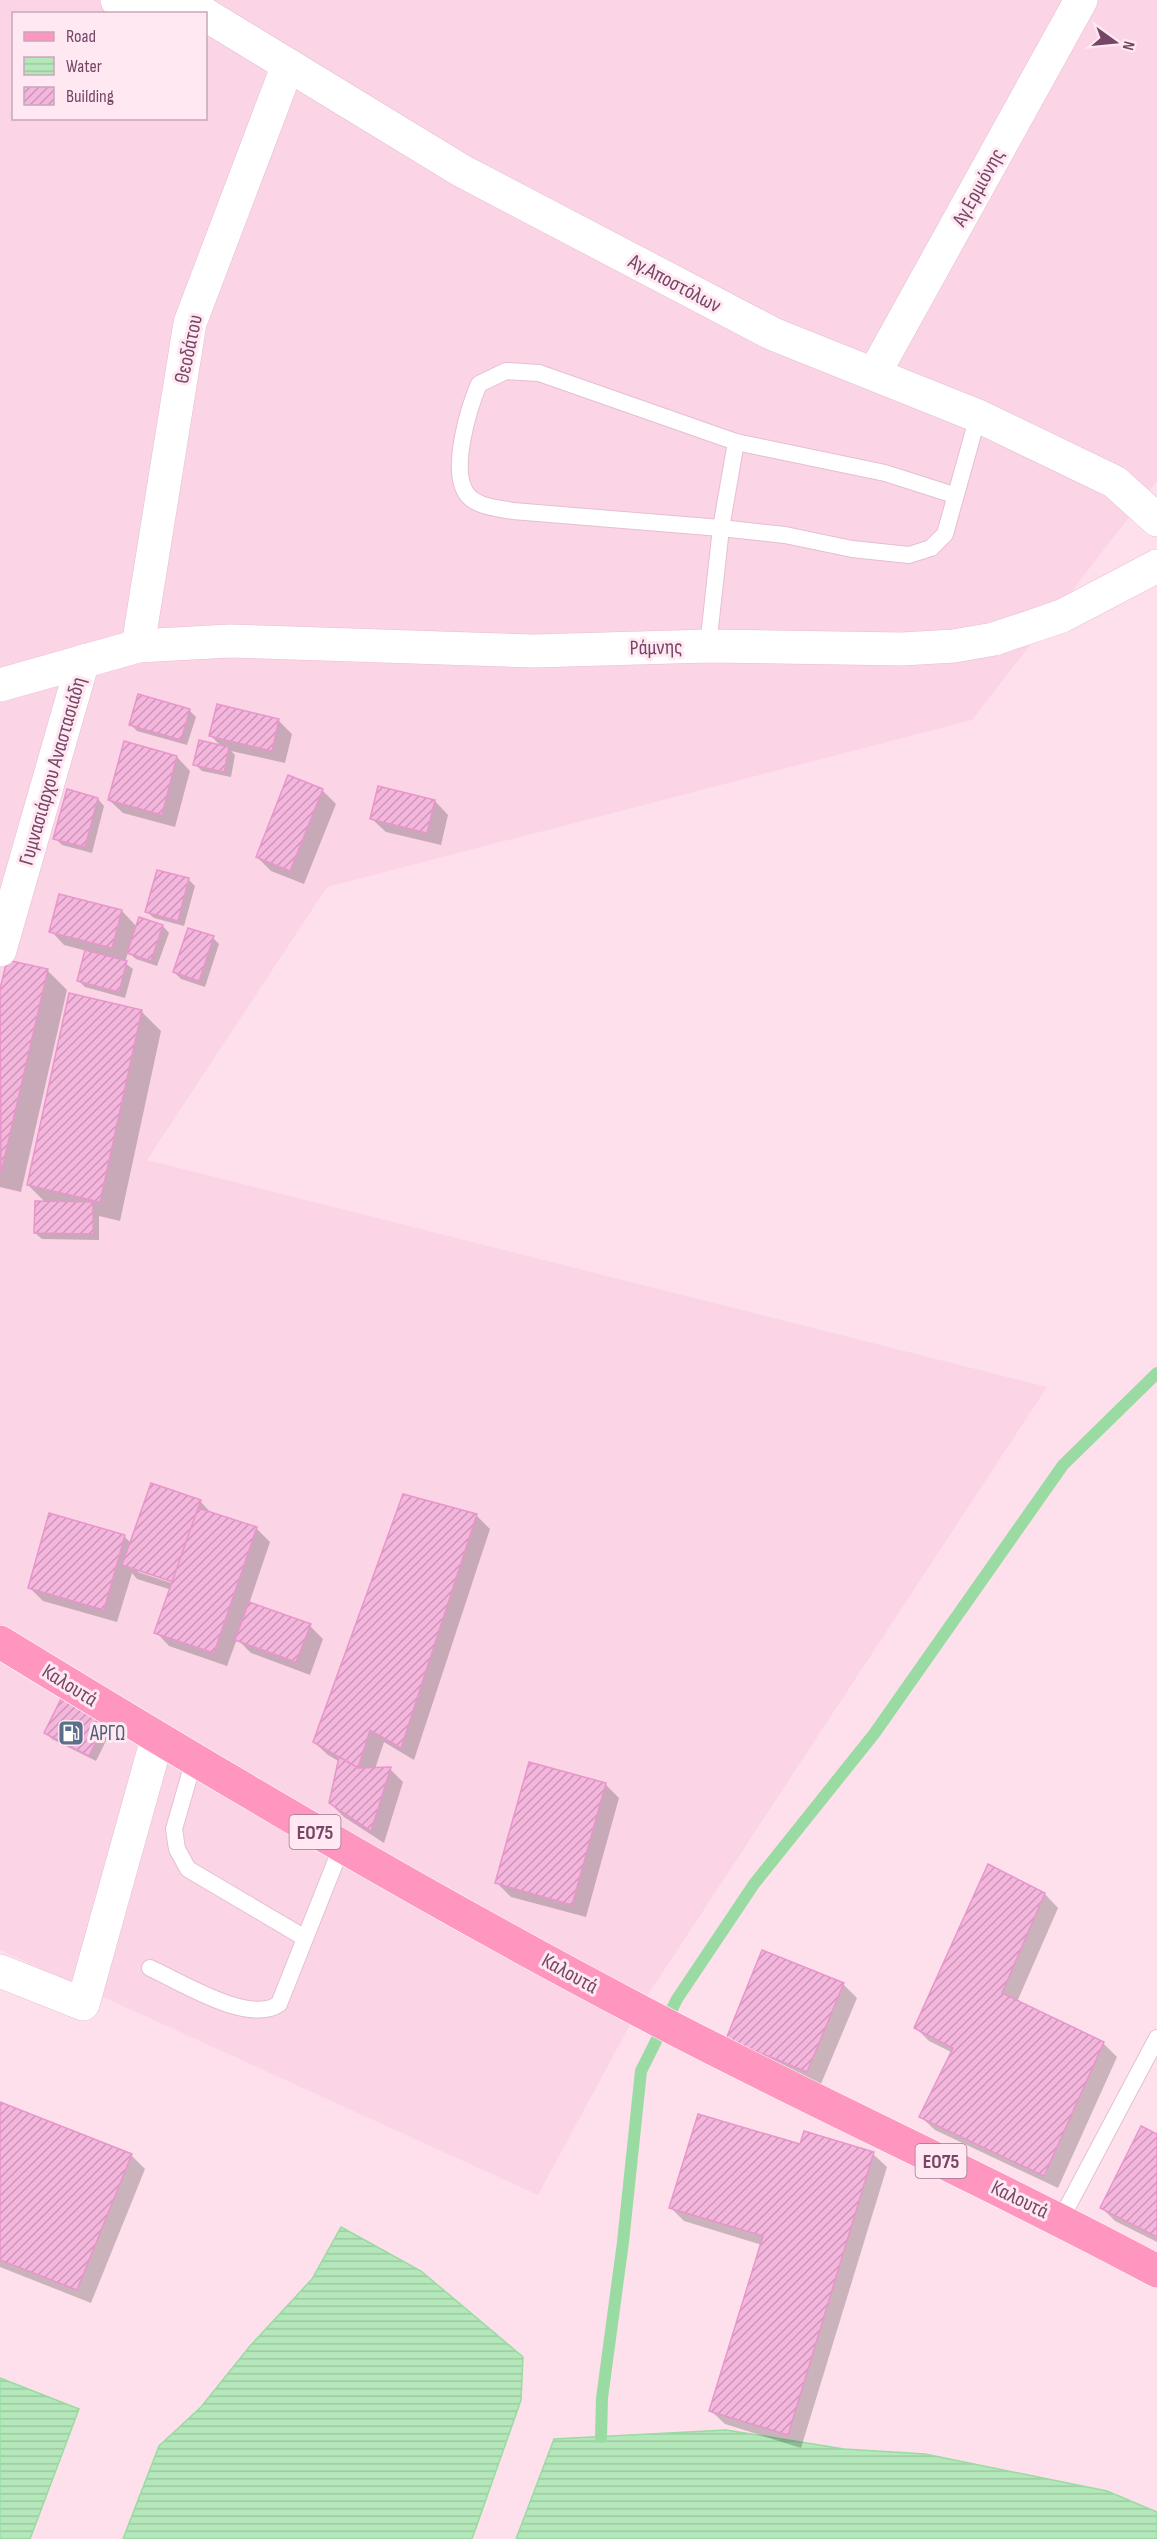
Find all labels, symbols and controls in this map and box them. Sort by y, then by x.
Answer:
legend [12,12,207,120]
north arrow [1085,12,1145,72]
text: Road [66,26,96,47]
text: N [1118,39,1138,52]
text: Water [66,56,102,77]
text: Building [66,86,114,107]
street label: Αγ.Ερμιόνης [946,144,1010,231]
street label: Αγ.Αποστόλων [623,248,725,318]
street label: Θεοδάτου [169,312,208,386]
street label: Ράμνης [629,635,683,660]
street label: Γυμνασιάρχου Αναστασιάδη [14,674,91,868]
street label: Καλουτά [38,1659,102,1712]
fuel station icon: ΑΡΓΩ [56,1718,86,1748]
place label: ΑΡΓΩ [89,1721,125,1746]
road number: ΕΟ75 [290,1815,340,1849]
street label: Καλουτά [537,1948,602,1999]
road number: ΕΟ75 [916,2144,966,2178]
street label: Καλουτά [987,2175,1053,2224]

